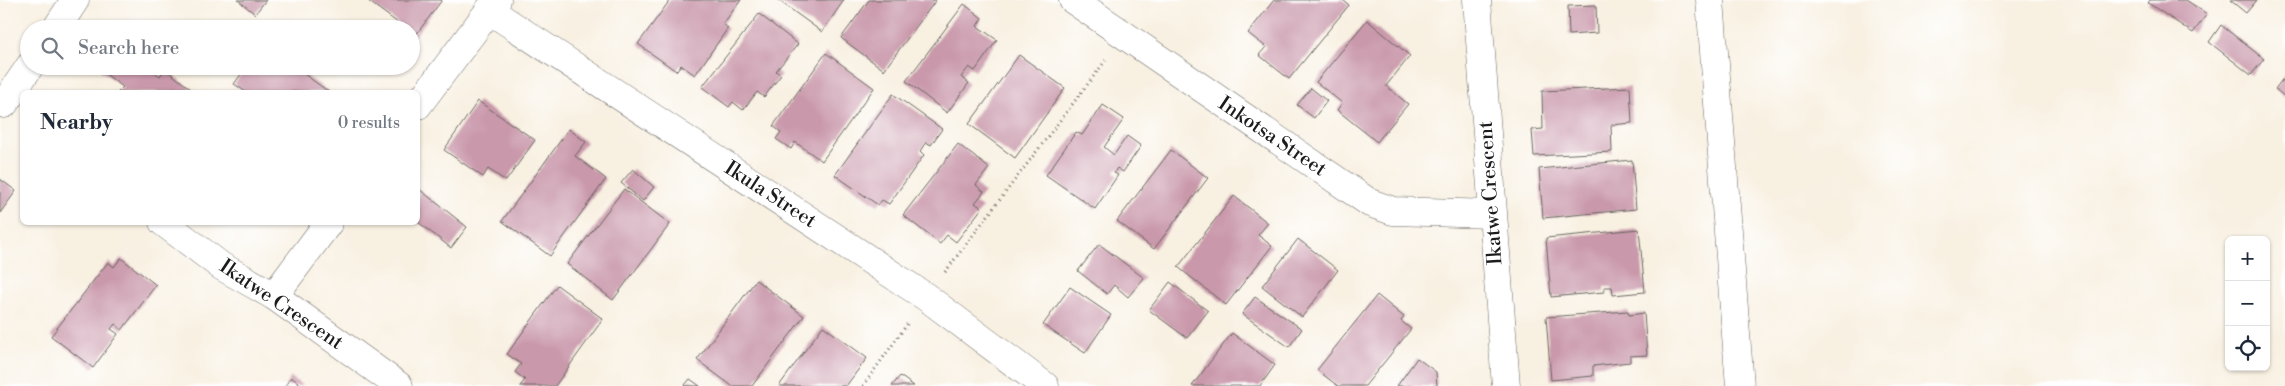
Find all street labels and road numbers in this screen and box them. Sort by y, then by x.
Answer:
street label: Inkotsa Street [1213,92,1331,182]
street label: Ikatwe Crescent [1474,120,1508,266]
street label: Ikula Street [719,156,821,234]
street label: Ikatwe Crescent [214,254,348,356]

